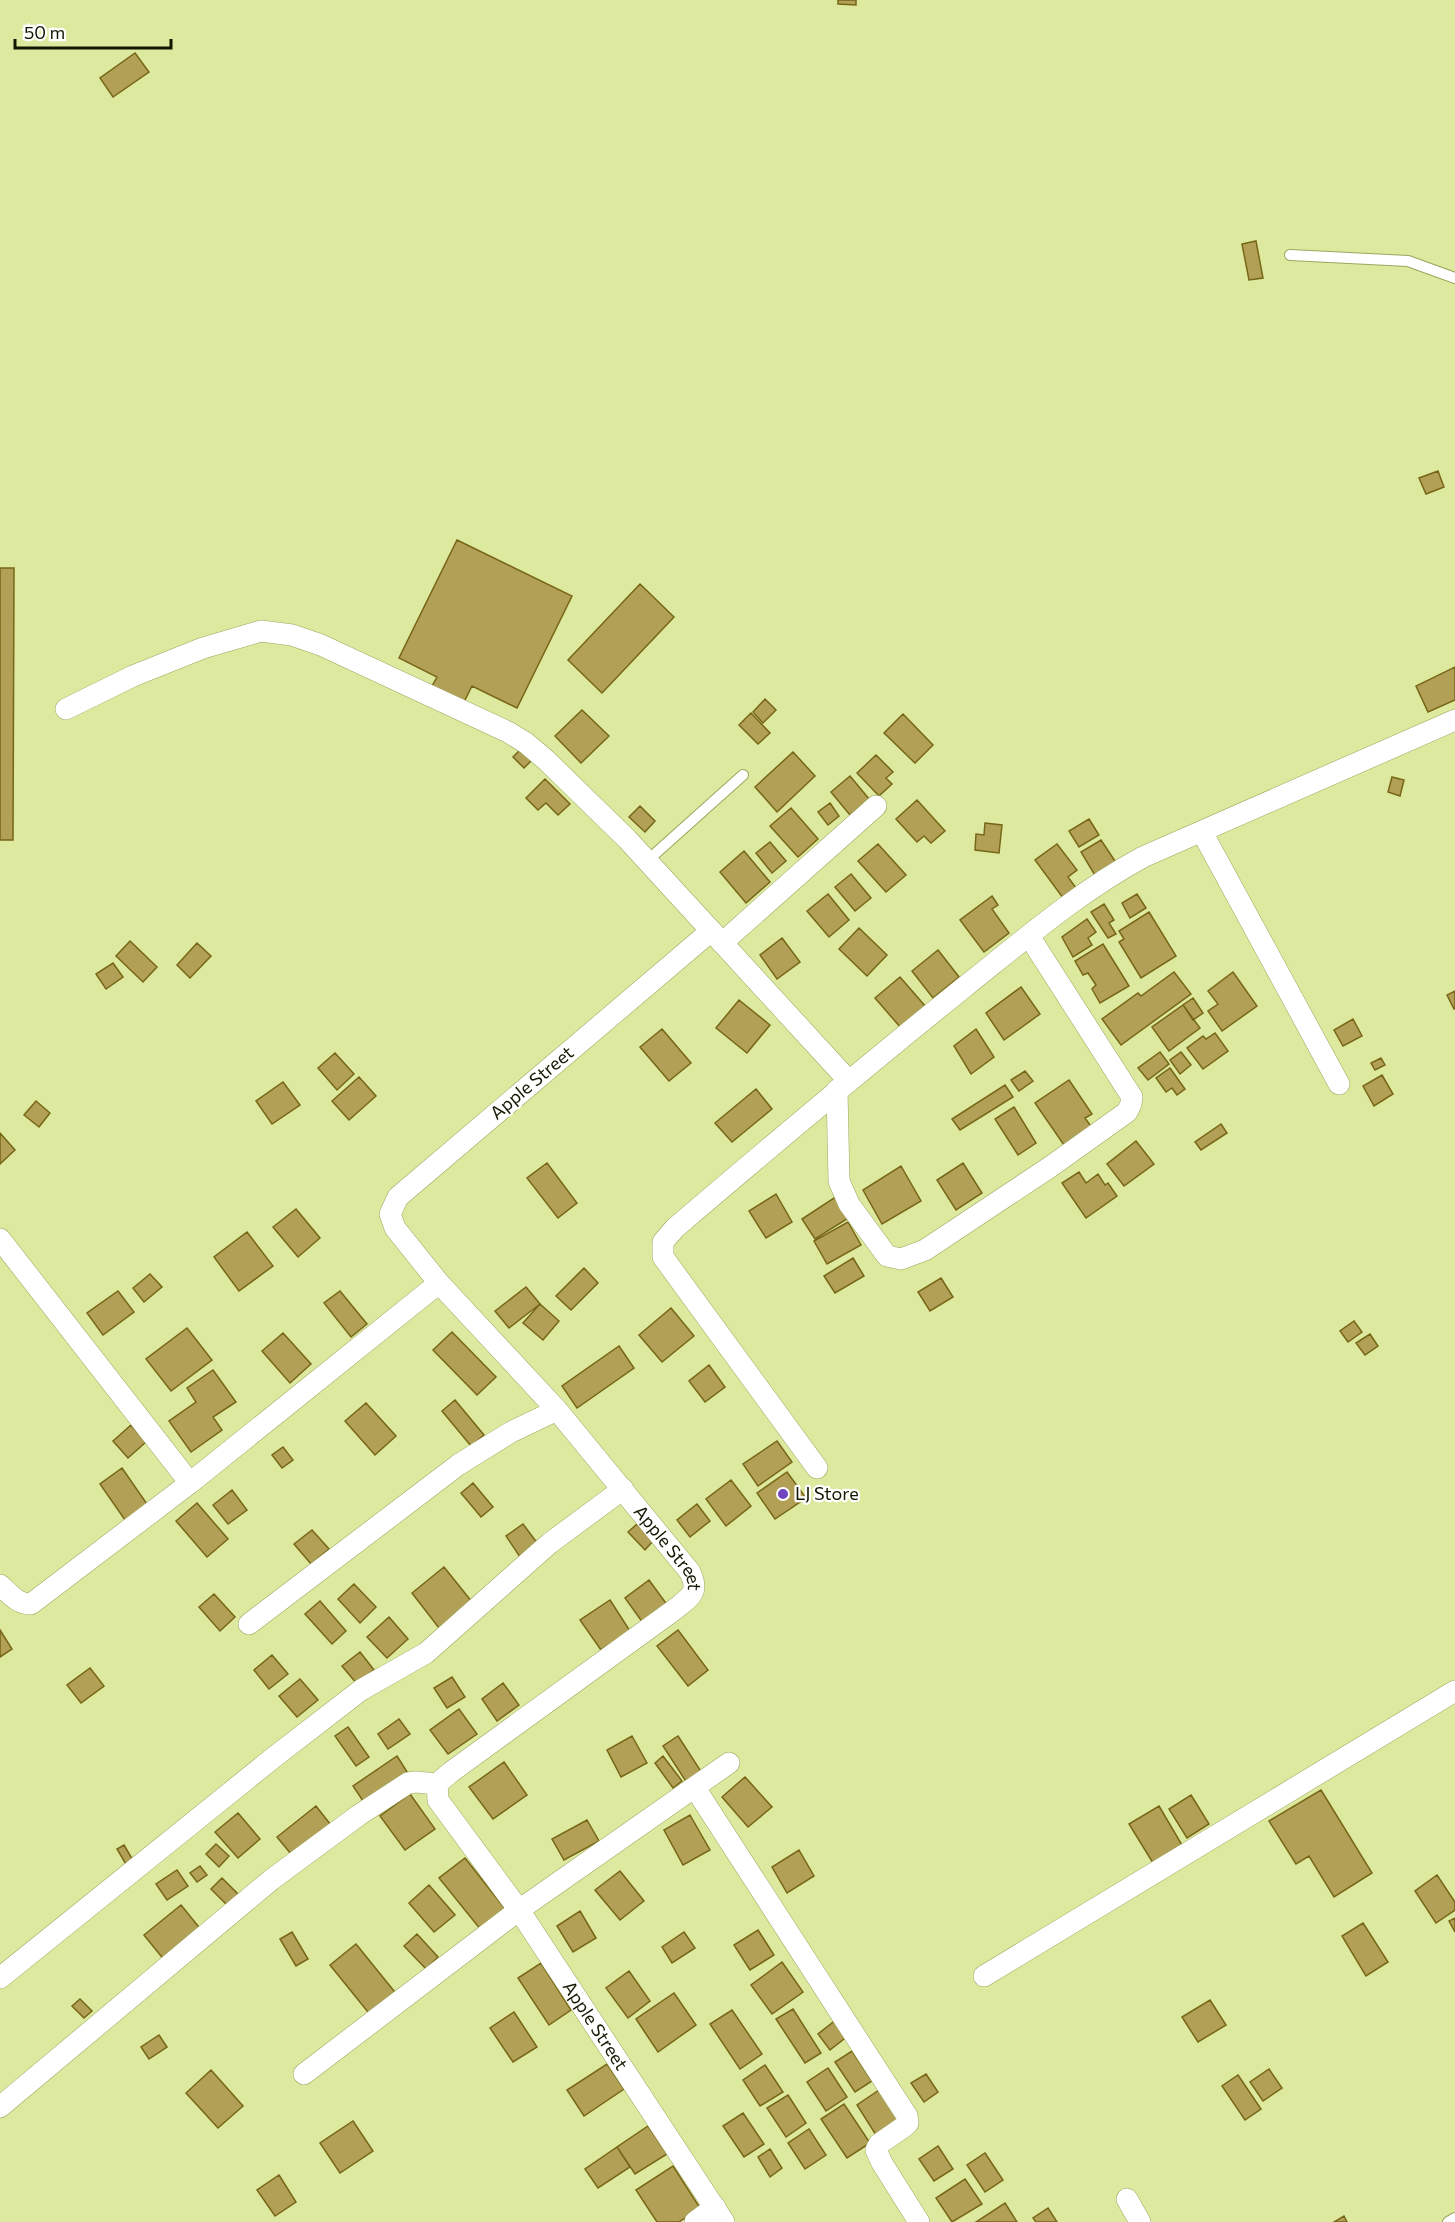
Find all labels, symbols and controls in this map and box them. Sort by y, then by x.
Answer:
scale bar [15,12,171,50]
text: 50 m [24,21,65,43]
street label: Apple Street [485,1041,578,1123]
place label: LJ Store [795,1482,859,1504]
marker: LJ Store [776,1487,790,1501]
street label: Apple Street [630,1500,706,1591]
street label: Apple Street [559,1976,633,2074]

